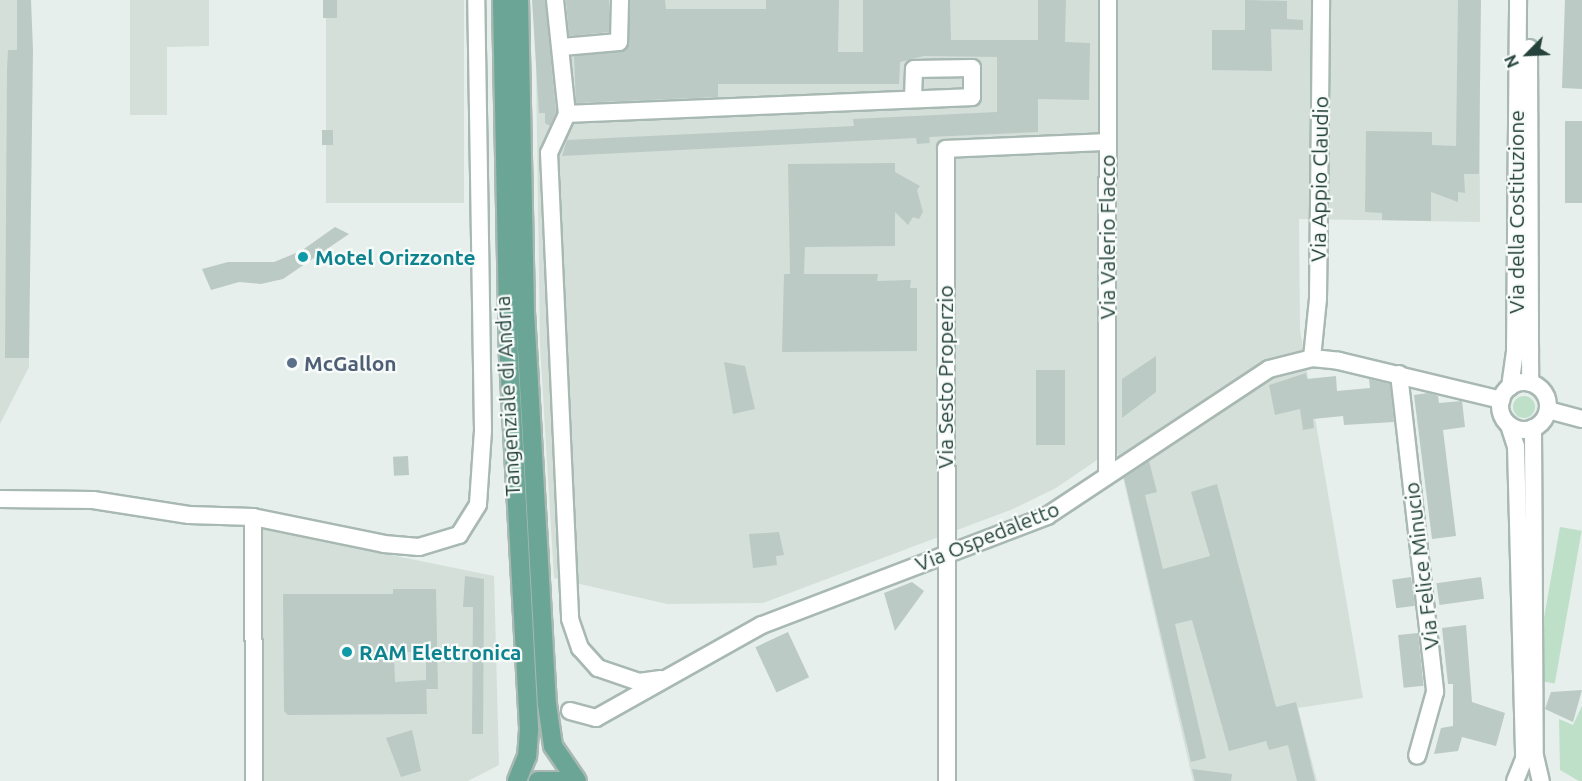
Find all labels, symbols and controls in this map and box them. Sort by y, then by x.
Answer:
north arrow [1498,24,1558,84]
text: N [1501,52,1522,70]
street label: Via Appio Claudio [1305,96,1333,262]
street label: Via della Costituzione [1503,110,1529,314]
street label: Via Valerio Flacco [1094,155,1120,319]
place label: Motel Orizzonte [315,244,476,270]
marker: Motel Orizzonte [296,250,310,264]
street label: Via Sesto Properzio [932,285,958,469]
street label: Tangenziale di Andria [489,295,525,497]
place label: McGallon [304,350,397,376]
marker: McGallon [285,356,299,370]
street label: Via Felice Minucio [1398,481,1444,651]
street label: Via Ospedaletto [911,496,1063,576]
place label: RAM Elettronica [359,639,521,665]
marker: RAM Elettronica [340,645,354,659]

